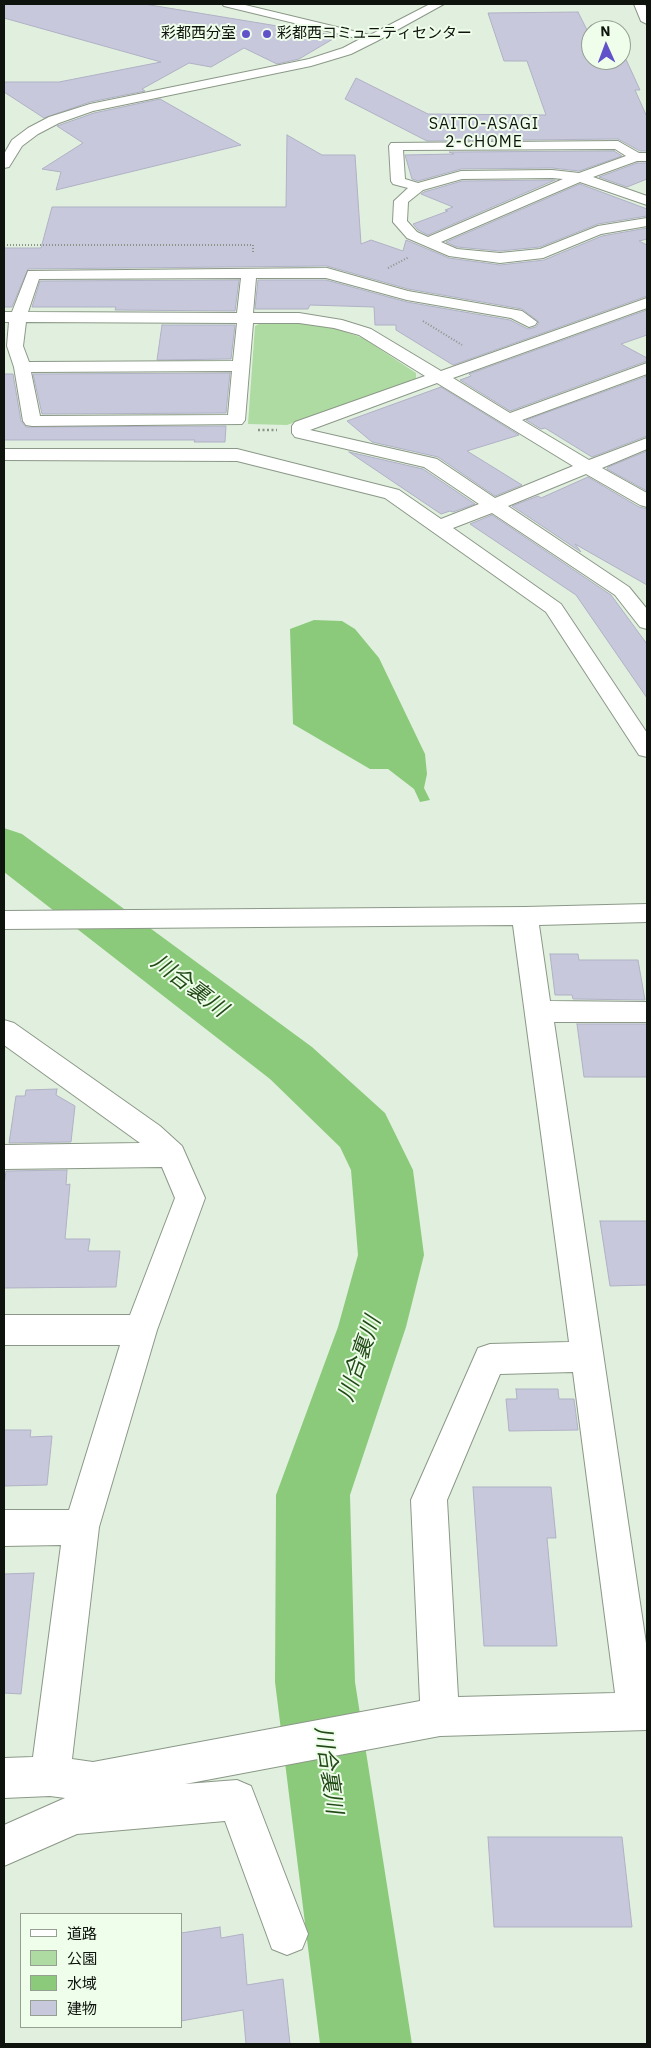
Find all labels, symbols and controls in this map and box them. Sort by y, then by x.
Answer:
north arrow [581,20,631,70]
text: N [600,22,611,40]
place label: 彩都西分室 [161,25,236,43]
place label: 彩都西コミュニティセンター [277,25,472,43]
marker: 彩都西分室 [240,28,252,40]
marker: 彩都西コミュニティセンター [261,28,273,40]
district label: SAITO-ASAGI 2-CHOME [427,114,541,152]
water label: 川合裏川 [146,949,232,1023]
water label: 川合裏川 [333,1313,387,1405]
water label: 川合裏川 [309,1725,347,1815]
legend [20,1913,182,2028]
text: 道路 [67,1924,97,1943]
text: 公園 [67,1949,97,1968]
text: 水域 [67,1974,97,1993]
text: 建物 [67,1999,97,2018]

